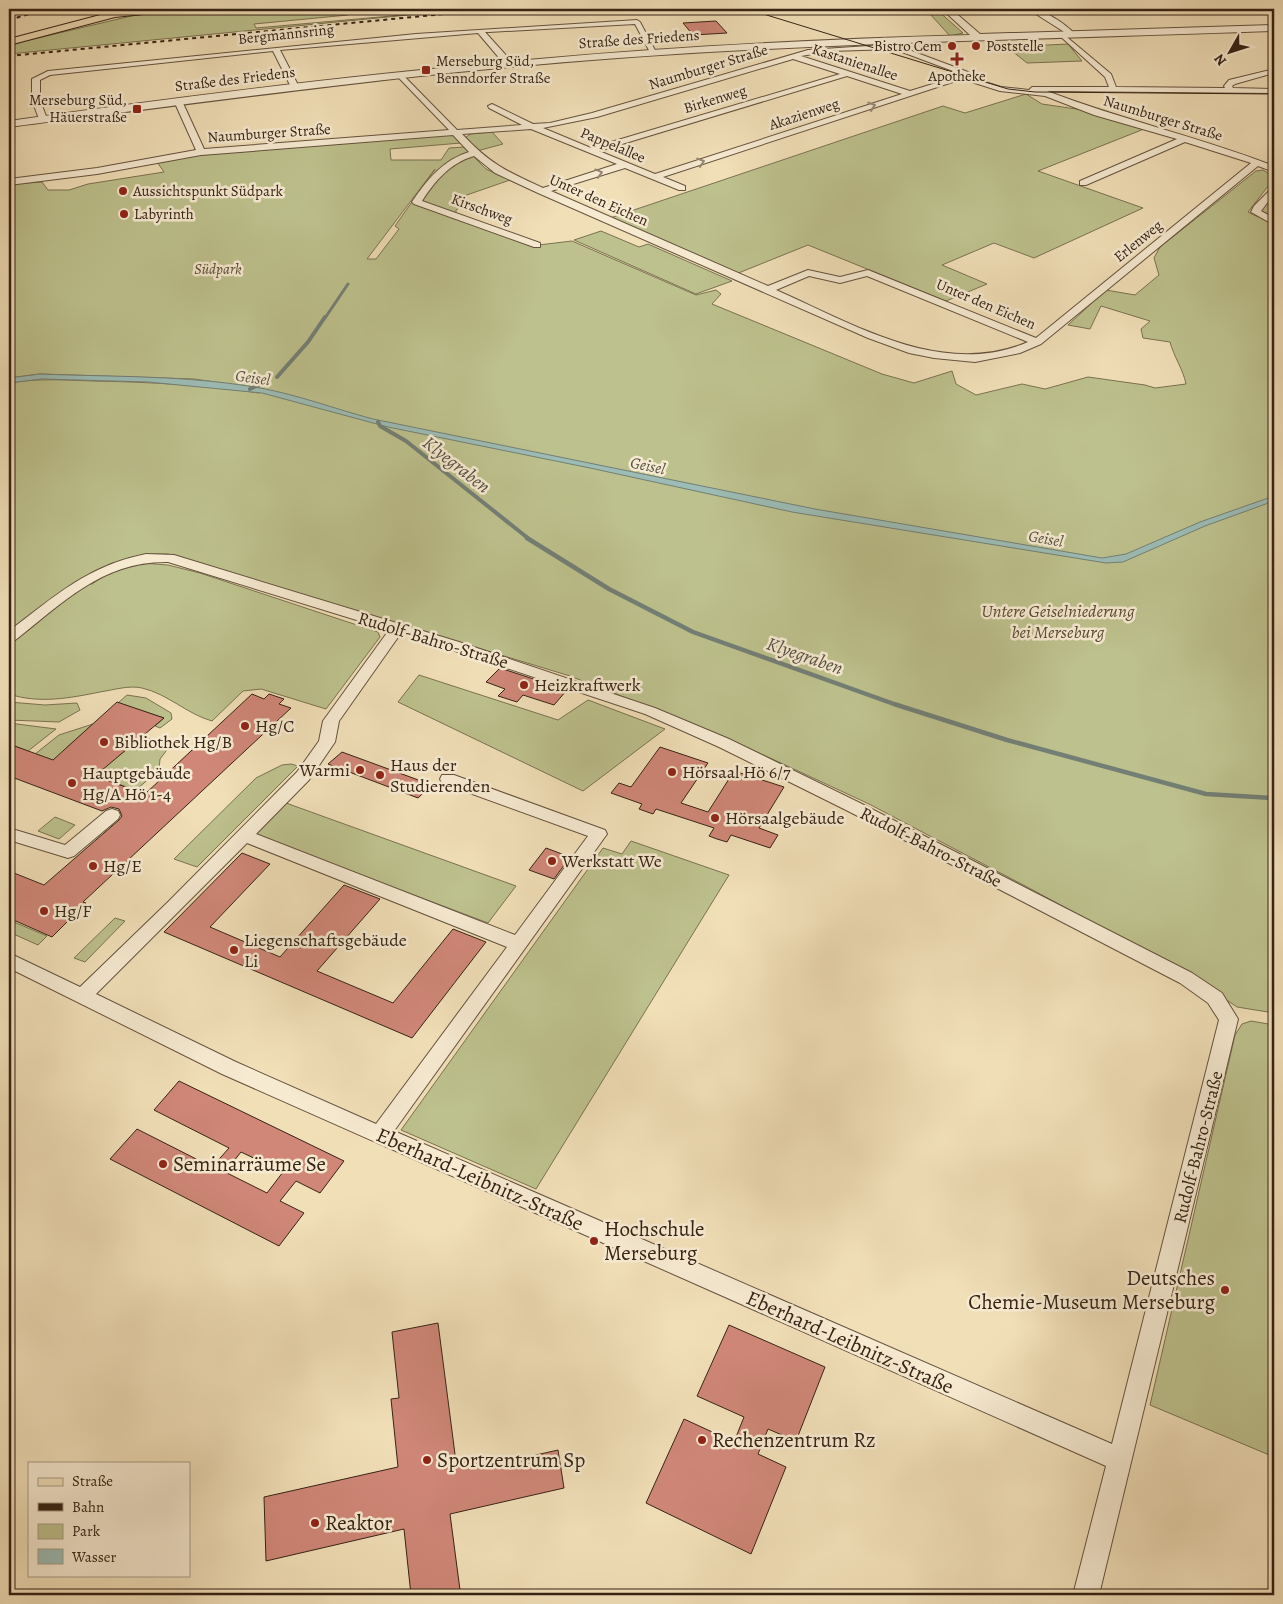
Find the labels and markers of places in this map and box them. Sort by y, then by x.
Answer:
place label: Bistro Cem [874,36,943,56]
place label: Poststelle [986,36,1044,56]
marker: Bistro Cem [946,40,958,52]
marker: Poststelle [970,40,982,52]
place label: Merseburg Süd, Benndorfer Straße [436,51,551,88]
marker: Apotheke [951,53,963,65]
marker: Merseburg Süd, Benndorfer Straße [420,64,432,76]
place label: Apotheke [927,66,986,86]
place label: Merseburg Süd, Häuerstraße [29,90,127,127]
marker: Merseburg Süd, Häuerstraße [131,103,143,115]
place label: Aussichtspunkt Südpark [132,181,284,201]
marker: Aussichtspunkt Südpark [117,185,129,197]
place label: Labyrinth [134,204,194,224]
marker: Labyrinth [118,208,130,220]
place label: Heizkraftwerk [534,673,641,697]
marker: Heizkraftwerk [518,679,530,691]
place label: Hg/C [255,714,294,738]
marker: Hg/C [239,720,251,732]
place label: Bibliothek Hg/B [114,730,232,754]
marker: Bibliothek Hg/B [98,736,110,748]
place label: Haus der Studierenden [390,753,490,798]
place label: Warmi [298,758,350,782]
place label: Hörsaal Hö 6/7 [682,760,791,784]
place label: Hauptgebäude Hg/A Hö 1-4 [82,761,191,806]
marker: Warmi [354,764,366,776]
marker: Hörsaal Hö 6/7 [666,766,678,778]
marker: Haus der Studierenden [374,769,386,781]
marker: Hauptgebäude Hg/A Hö 1-4 [66,777,78,789]
place label: Hörsaalgebäude [725,806,845,830]
marker: Hörsaalgebäude [709,812,721,824]
place label: Werkstatt We [561,849,662,873]
place label: Hg/E [103,854,142,878]
marker: Werkstatt We [546,855,558,867]
marker: Hg/E [87,860,99,872]
place label: Hg/F [54,899,91,923]
marker: Hg/F [38,905,50,917]
place label: Liegenschaftsgebäude Li [244,928,407,973]
marker: Liegenschaftsgebäude Li [228,944,240,956]
place label: Seminarräume Se [173,1150,326,1178]
marker: Seminarräume Se [157,1158,169,1170]
place label: Hochschule Merseburg [604,1215,704,1267]
marker: Hochschule Merseburg [588,1235,600,1247]
place label: Deutsches Chemie-Museum Merseburg [968,1264,1215,1316]
marker: Deutsches Chemie-Museum Merseburg [1219,1284,1231,1296]
place label: Rechenzentrum Rz [712,1426,876,1454]
marker: Rechenzentrum Rz [696,1434,708,1446]
place label: Sportzentrum Sp [437,1446,585,1474]
marker: Sportzentrum Sp [421,1454,433,1466]
place label: Reaktor [325,1509,392,1537]
marker: Reaktor [309,1517,321,1529]

